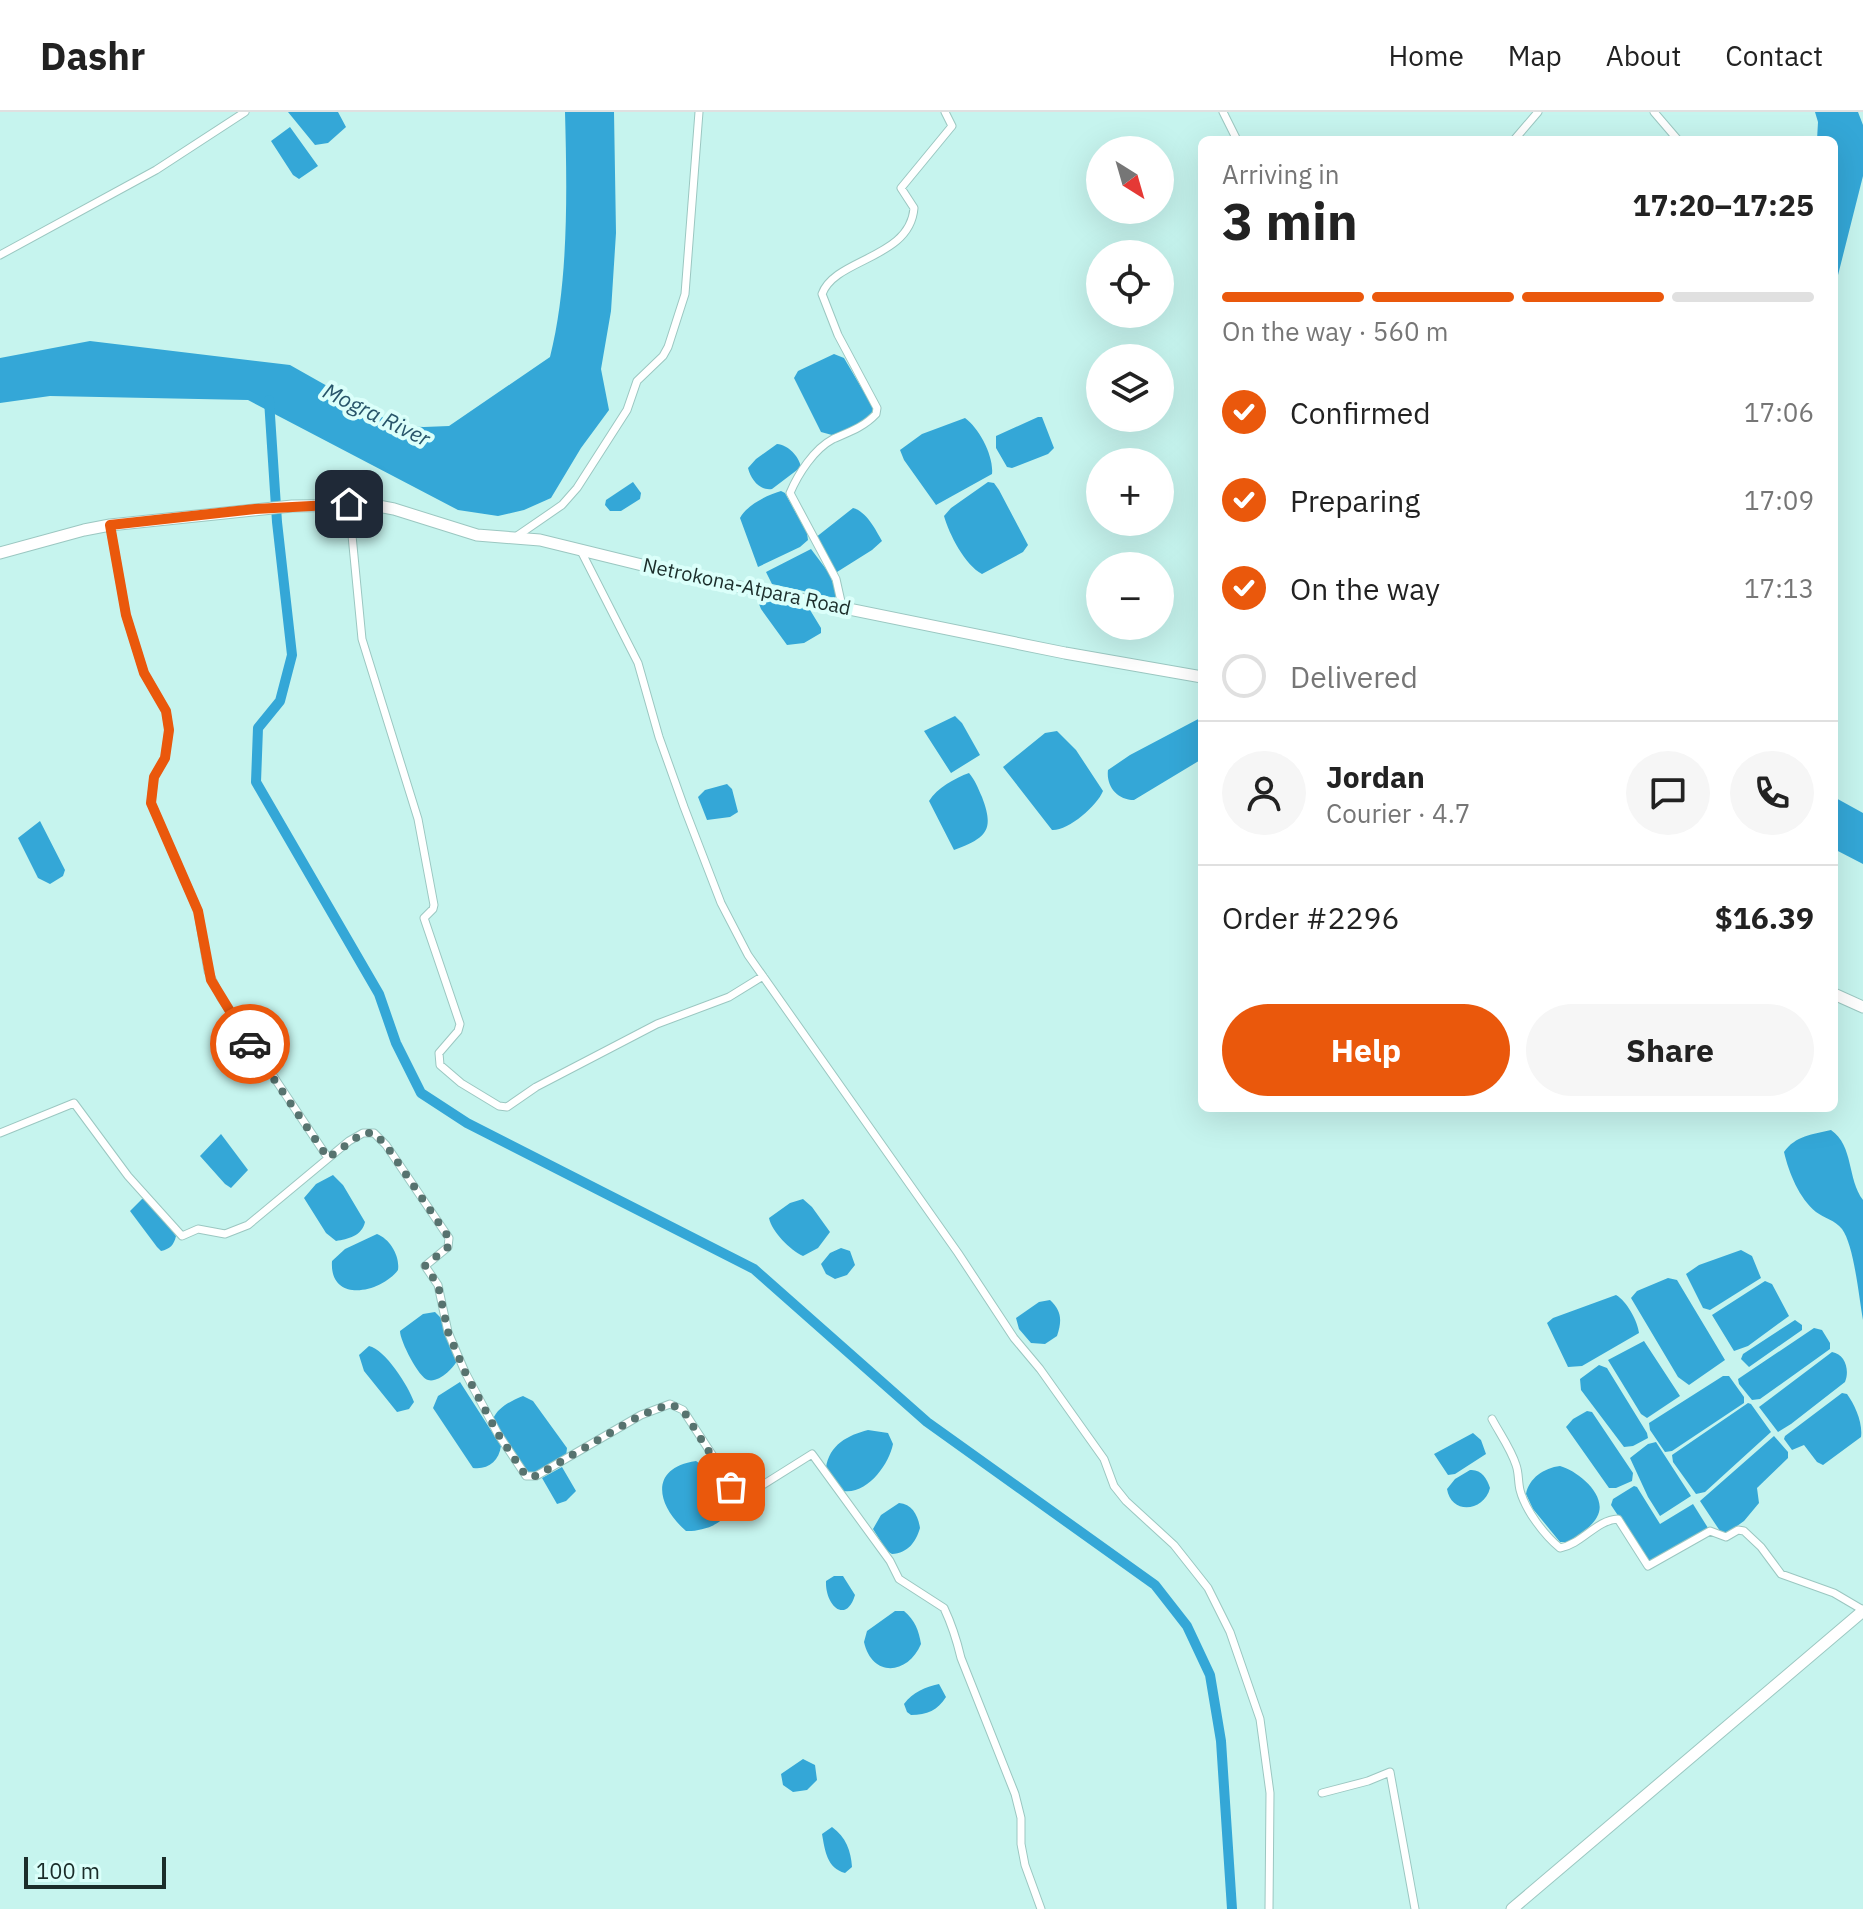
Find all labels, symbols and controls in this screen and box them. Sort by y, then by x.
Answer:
text: Dashr [40,31,145,80]
text: Home [1388,37,1464,74]
text: Map [1508,37,1562,74]
text: About [1606,37,1681,74]
text: Contact [1725,37,1823,74]
north arrow [1086,136,1174,224]
map controls [1086,136,1174,640]
text: Arriving in [1222,157,1339,191]
text: 17:20–17:25 [1633,185,1814,224]
text: 3 min [1222,187,1358,254]
button: locate [1086,240,1174,328]
text: On the way · 560 m [1222,314,1448,348]
button: layers [1086,344,1174,432]
water label: Mogra River [319,376,436,453]
icon: check [1222,390,1266,434]
text: Confirmed [1290,393,1431,432]
text: 17:06 [1744,395,1814,429]
button: + [1086,448,1174,536]
pin [315,470,383,538]
icon: check [1222,478,1266,522]
text: Preparing [1290,481,1420,520]
icon: home [327,482,371,526]
text: 17:09 [1744,483,1814,517]
street label: Netrokona-Atpara Road [640,551,854,621]
button: − [1086,552,1174,640]
icon: check [1222,566,1266,610]
text: On the way [1290,569,1440,608]
text: 17:13 [1744,571,1814,605]
text: Delivered [1290,657,1418,696]
button: person [1222,751,1306,835]
button: chat [1626,751,1710,835]
button: phone [1730,751,1814,835]
text: Jordan [1326,757,1425,796]
text: Courier · 4.7 [1326,796,1470,830]
text: Order #2296 [1222,898,1399,937]
text: $16.39 [1715,898,1814,937]
courier [210,1004,290,1084]
button: Help [1222,1004,1510,1096]
button: Share [1526,1004,1814,1096]
icon: car [228,1022,272,1066]
pin [697,1453,765,1521]
icon: bag [709,1465,753,1509]
scale bar [24,1853,166,1889]
text: 100 m [36,1856,100,1885]

